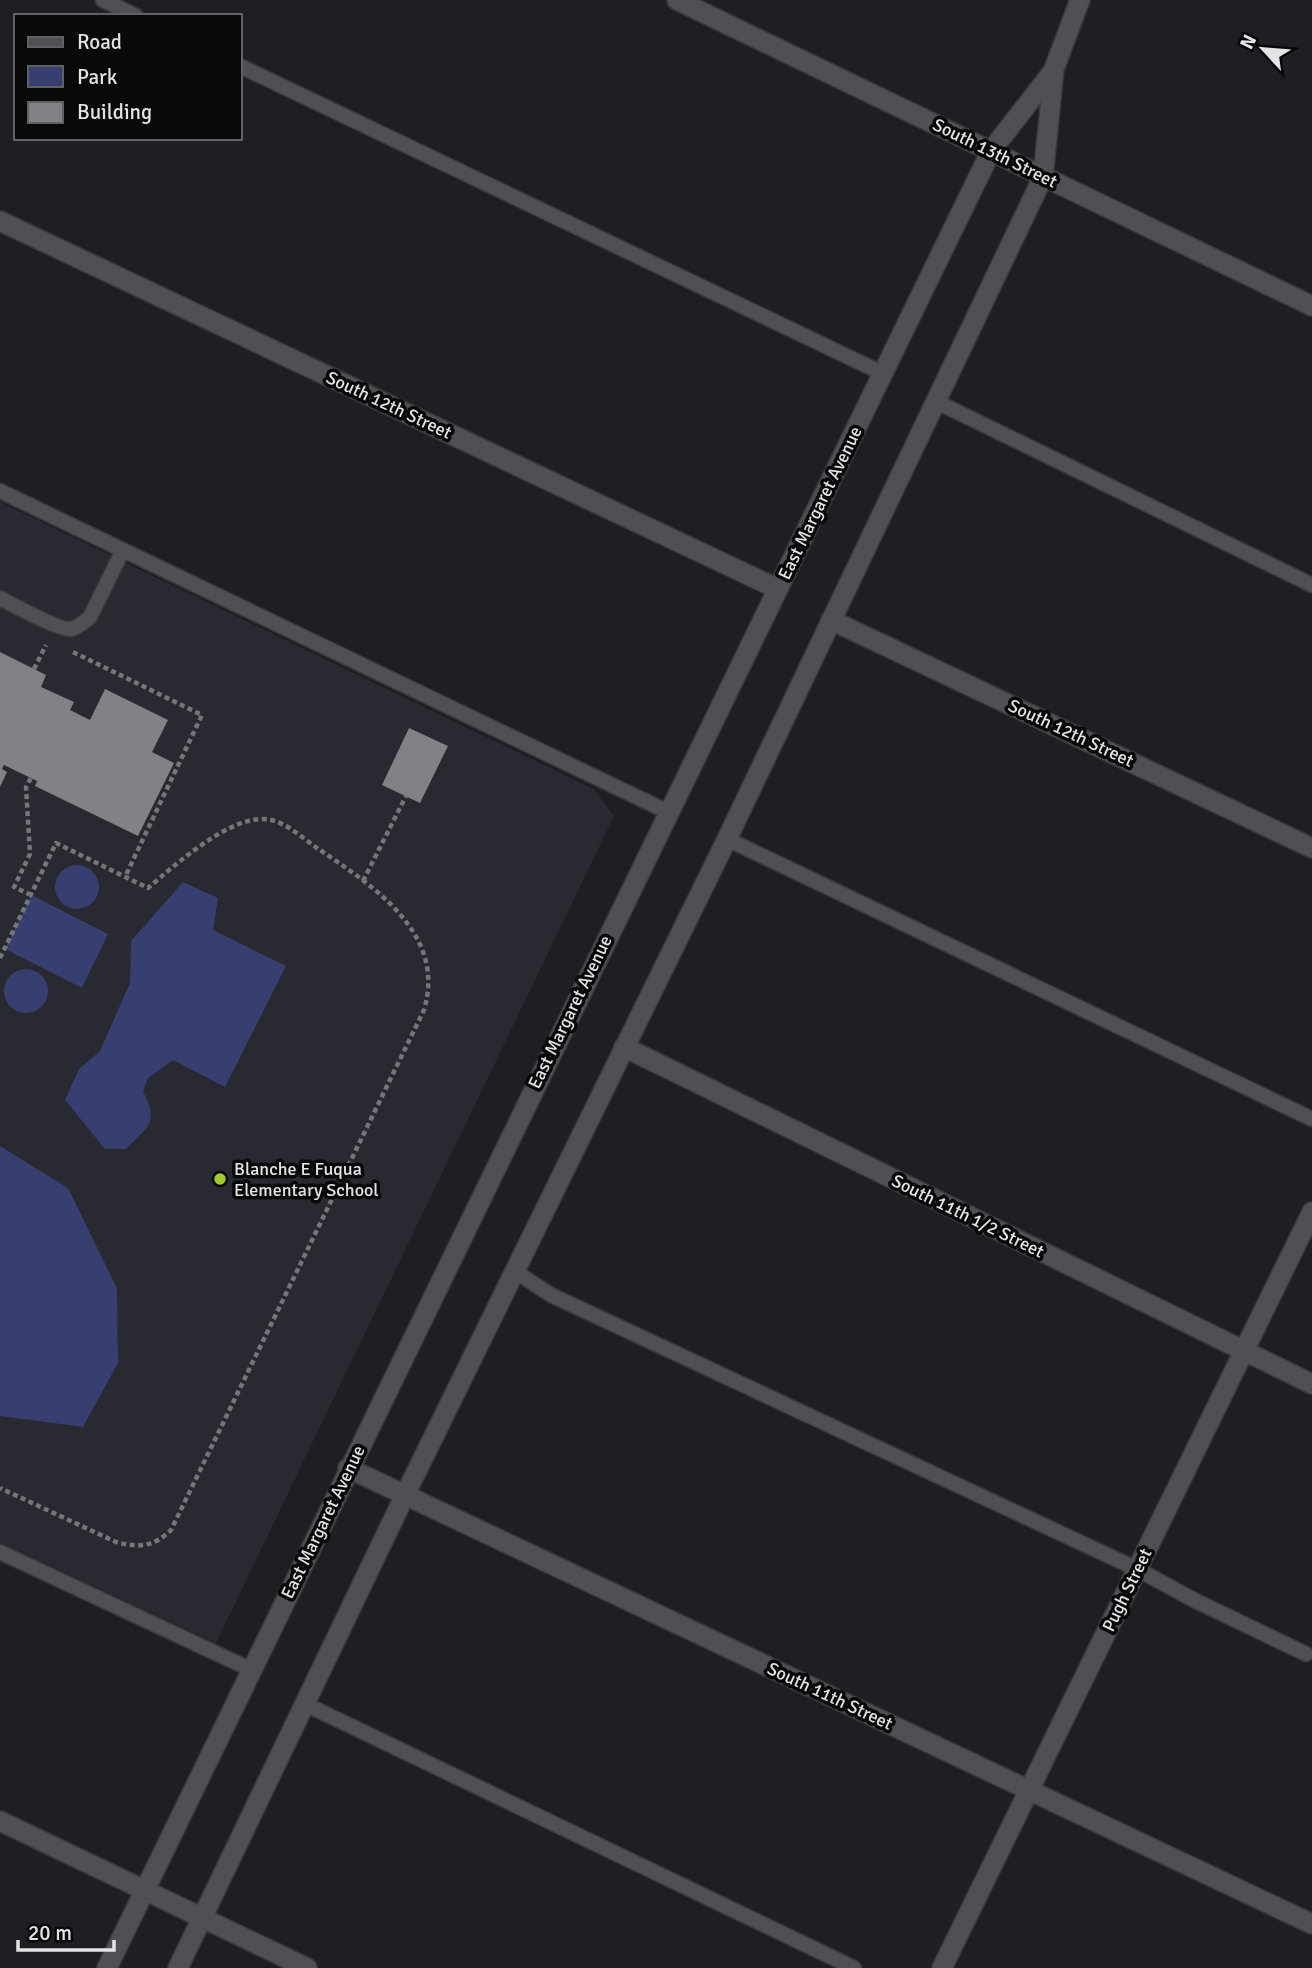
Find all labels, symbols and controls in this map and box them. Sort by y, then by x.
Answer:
legend [14,14,242,140]
north arrow [1228,14,1298,84]
text: Road [77,29,122,55]
text: N [1235,31,1262,53]
text: Park [77,64,118,90]
text: Building [77,99,152,125]
street label: South 13th Street [929,113,1061,193]
street label: South 12th Street [323,366,455,444]
street label: East Margaret Avenue [773,423,867,583]
street label: South 12th Street [1005,694,1137,772]
street label: East Margaret Avenue [523,932,617,1092]
place label: Blanche E Fuqua Elementary School [234,1158,379,1201]
street label: South 11th 1/2 Street [888,1170,1048,1262]
marker: Blanche E Fuqua Elementary School [212,1171,228,1187]
street label: East Margaret Avenue [276,1442,370,1602]
street label: Pugh Street [1097,1545,1157,1635]
street label: South 11th Street [764,1657,896,1735]
scale bar [18,1909,114,1953]
text: 20 m [28,1920,72,1946]

